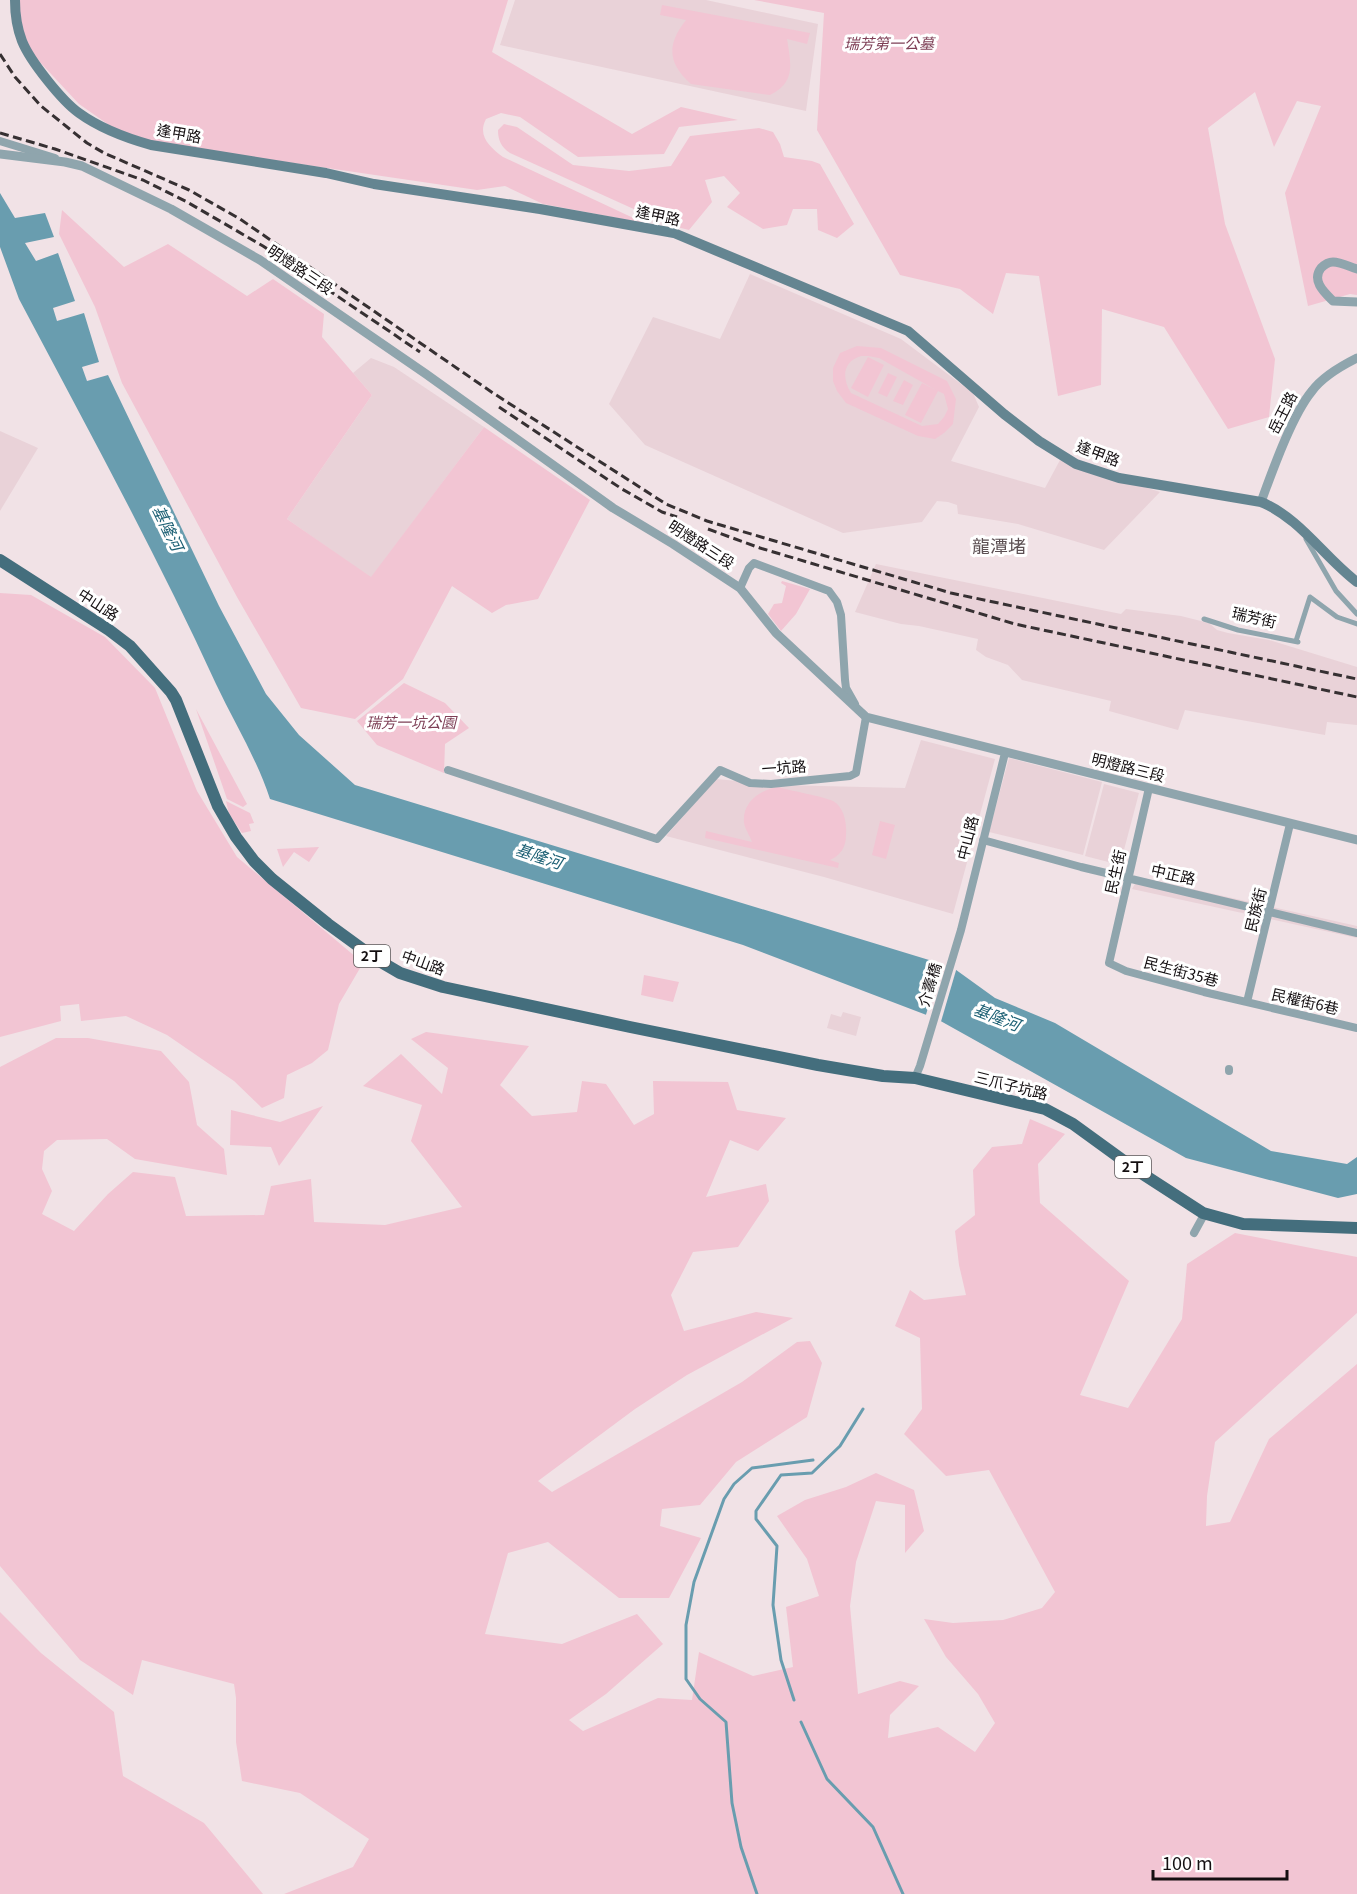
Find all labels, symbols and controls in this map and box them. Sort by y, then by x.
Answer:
park label: 瑞芳第一公墓 [844,32,937,53]
street label: 逢甲路 [155,118,203,147]
street label: 逢甲路 [634,200,683,229]
street label: 明燈路三段 [264,239,338,298]
street label: 岳王路 [1262,387,1301,437]
street label: 逢甲路 [1074,435,1123,470]
water label: 基隆河 [148,501,192,557]
street label: 明燈路三段 [665,515,739,573]
district label: 龍潭堵 [972,532,1026,558]
street label: 中山路 [74,583,123,625]
street label: 瑞芳街 [1230,601,1279,632]
park label: 瑞芳一坑公園 [366,711,458,732]
street label: 明燈路三段 [1089,747,1167,786]
street label: 一坑路 [761,754,807,779]
street label: 中山路 [951,813,982,862]
water label: 基隆河 [513,836,569,875]
street label: 民生街 [1099,847,1130,896]
street label: 中正路 [1149,858,1198,889]
street label: 民族街 [1239,885,1270,934]
street label: 中山路 [399,944,448,979]
road number: 2丁 [354,945,390,967]
street label: 民生街35巷 [1142,950,1221,991]
street label: 介壽橋 [912,960,945,1009]
street label: 民權街6巷 [1270,983,1341,1018]
water label: 基隆河 [971,996,1027,1037]
street label: 三爪子坑路 [972,1065,1050,1104]
road number: 2丁 [1115,1156,1151,1178]
scale bar [1153,1843,1286,1881]
text: 100 m [1162,1849,1213,1875]

